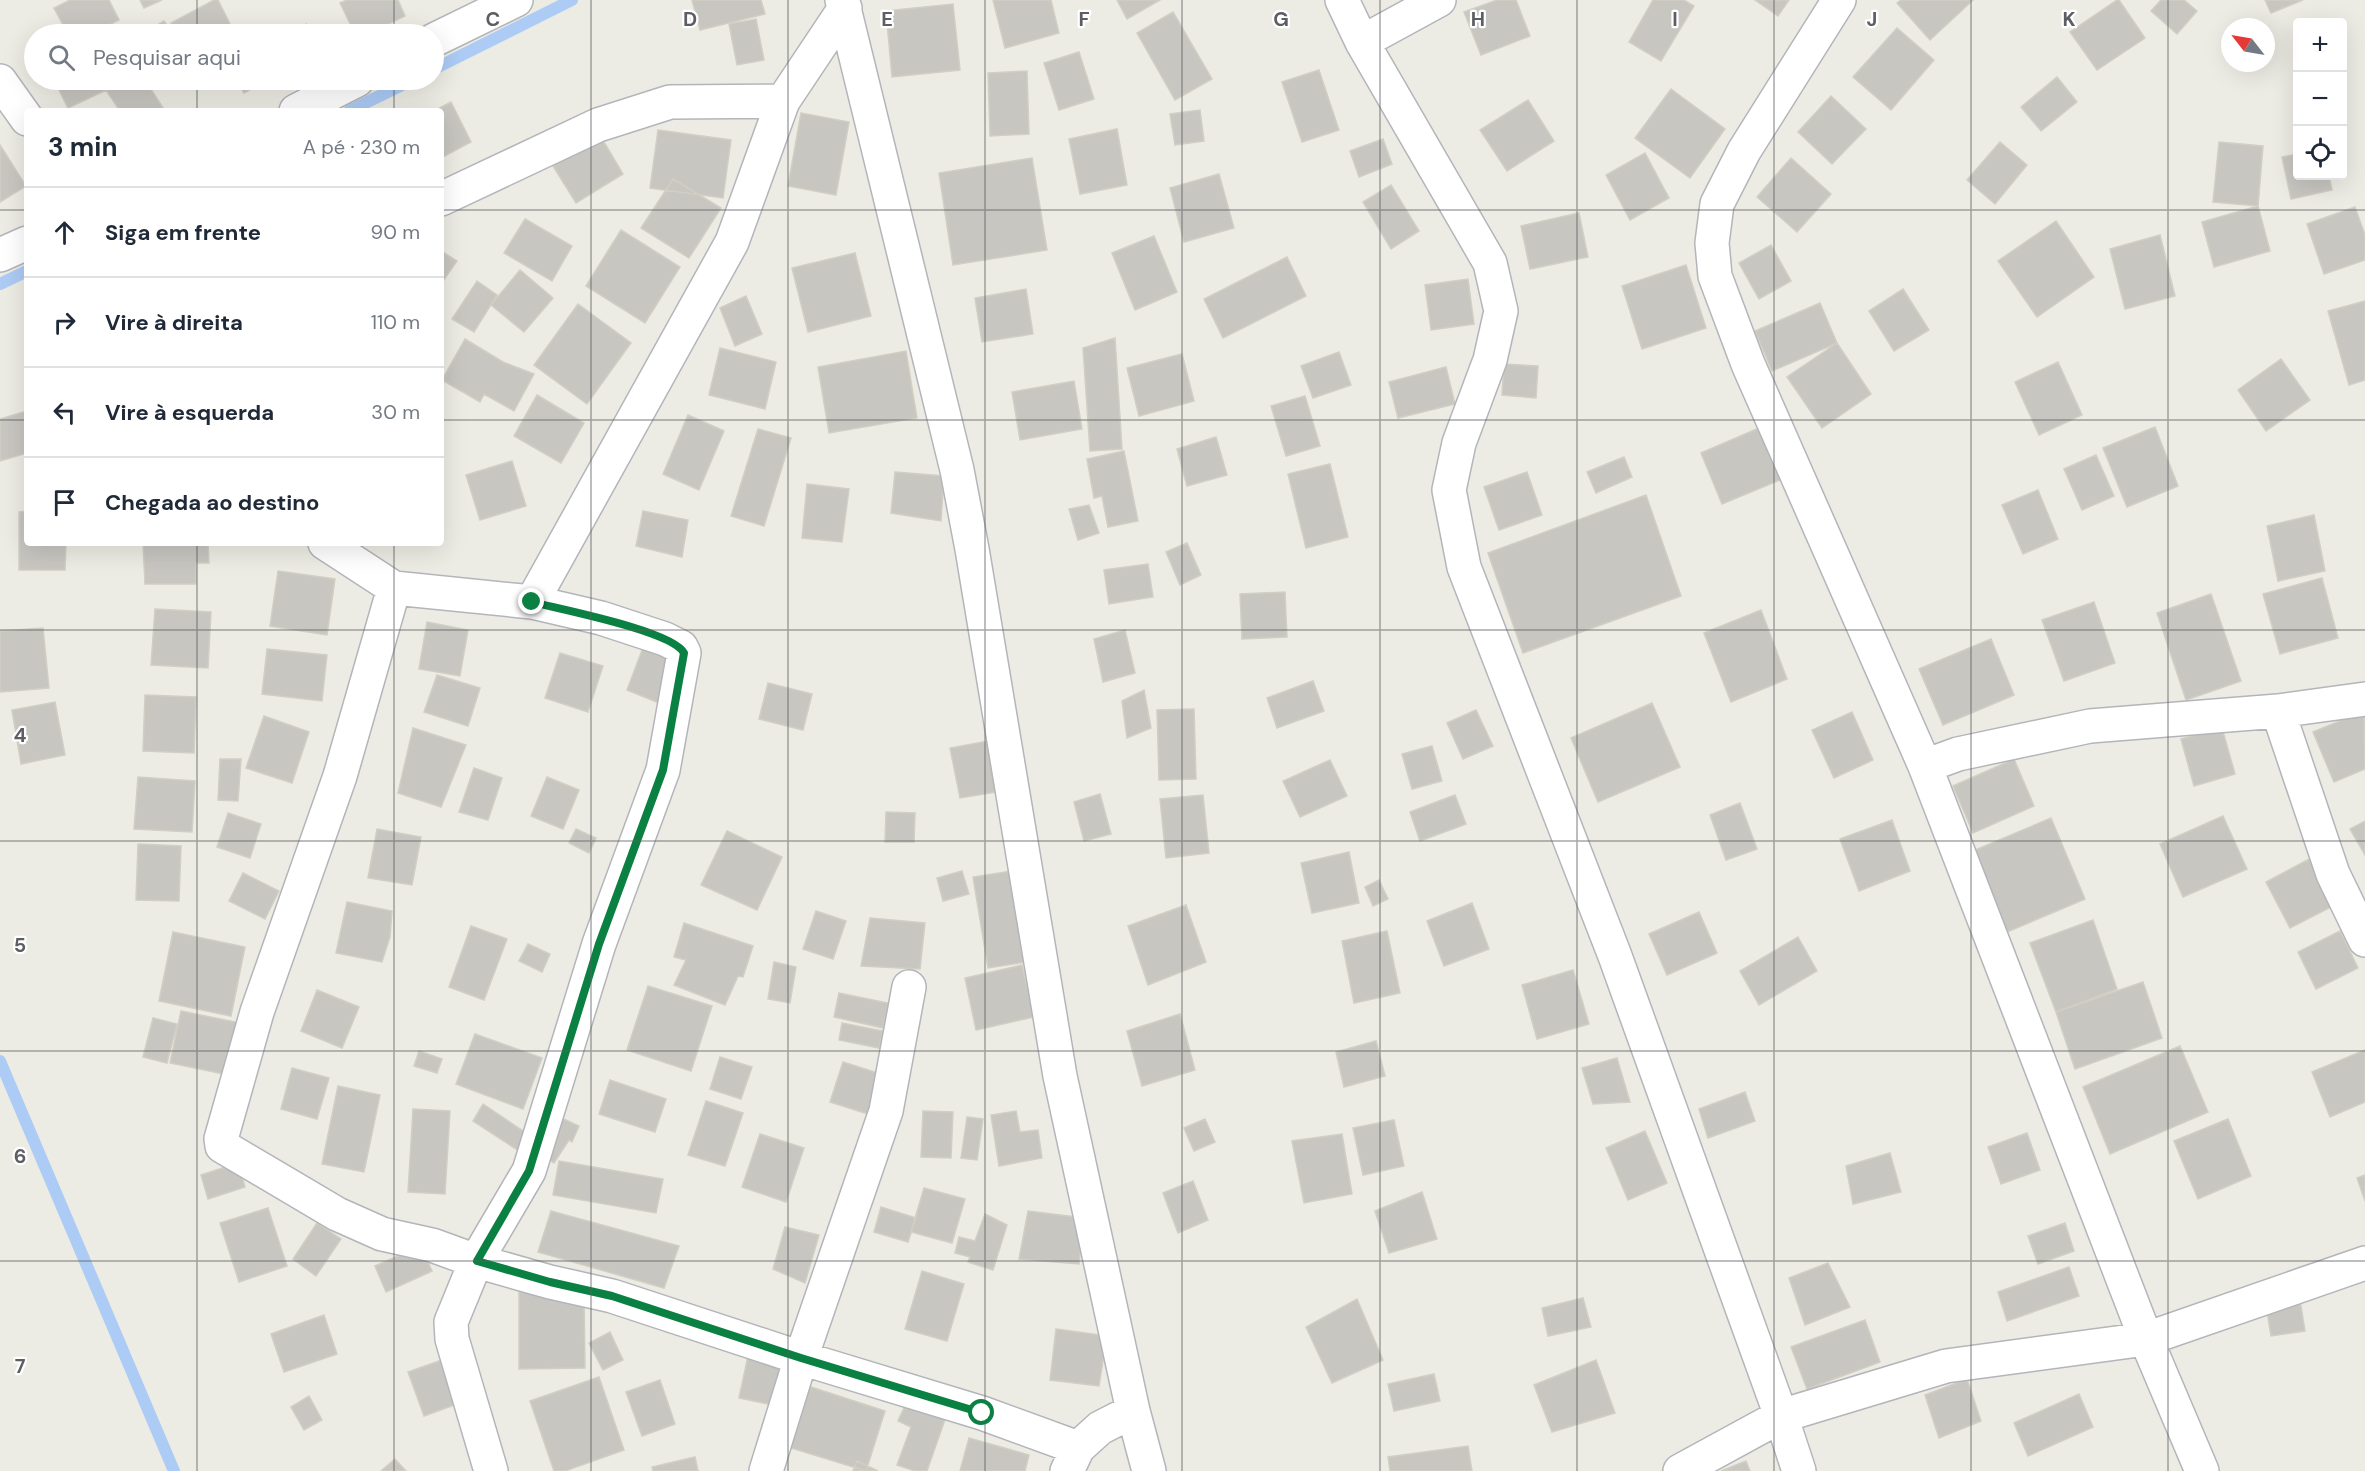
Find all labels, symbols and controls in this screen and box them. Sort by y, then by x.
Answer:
text: C [486,6,500,32]
text: D [683,6,697,32]
text: E [881,6,893,32]
text: F [1078,6,1090,32]
text: G [1273,6,1289,32]
text: H [1471,6,1485,32]
text: I [1672,6,1678,32]
text: J [1867,6,1877,32]
text: K [2062,6,2076,32]
north arrow [2221,18,2275,72]
map controls [2293,18,2347,180]
button: + [2293,18,2347,72]
search box [24,24,444,90]
icon: search [45,41,78,74]
text: Pesquisar aqui [93,43,241,72]
button: − [2293,72,2347,126]
button: locate [2293,126,2347,180]
text: 3 min [48,130,117,164]
text: A pé · 230 m [303,134,420,160]
icon: ahead [48,216,81,249]
text: Siga em frente [105,218,261,247]
text: 90 m [371,219,420,245]
icon: right [48,306,81,339]
text: Vire à direita [105,308,243,337]
text: 110 m [371,309,420,335]
icon: left [48,396,81,429]
text: Vire à esquerda [105,398,274,427]
text: 30 m [371,399,420,425]
icon: arrive [48,486,81,519]
text: Chegada ao destino [105,488,319,517]
route end [518,588,544,614]
text: 4 [14,722,27,748]
text: 5 [14,932,26,958]
text: 6 [14,1143,26,1169]
text: 7 [15,1353,26,1379]
route start [968,1399,994,1425]

